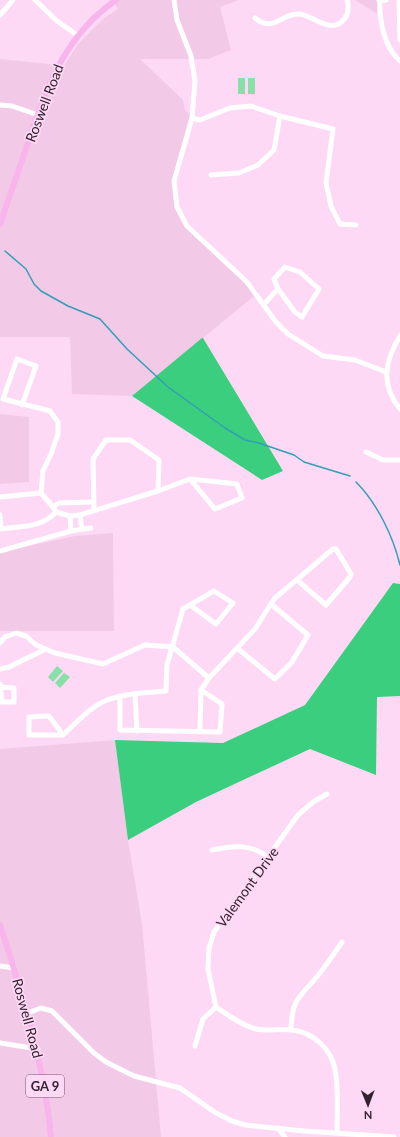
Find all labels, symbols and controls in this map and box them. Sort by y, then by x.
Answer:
street label: Roswell Road [21,62,67,144]
street label: Valemont Drive [212,843,282,931]
street label: Roswell Road [9,976,47,1060]
road number: GA 9 [26,1075,64,1097]
north arrow [348,1085,388,1125]
text: N [364,1109,373,1122]

